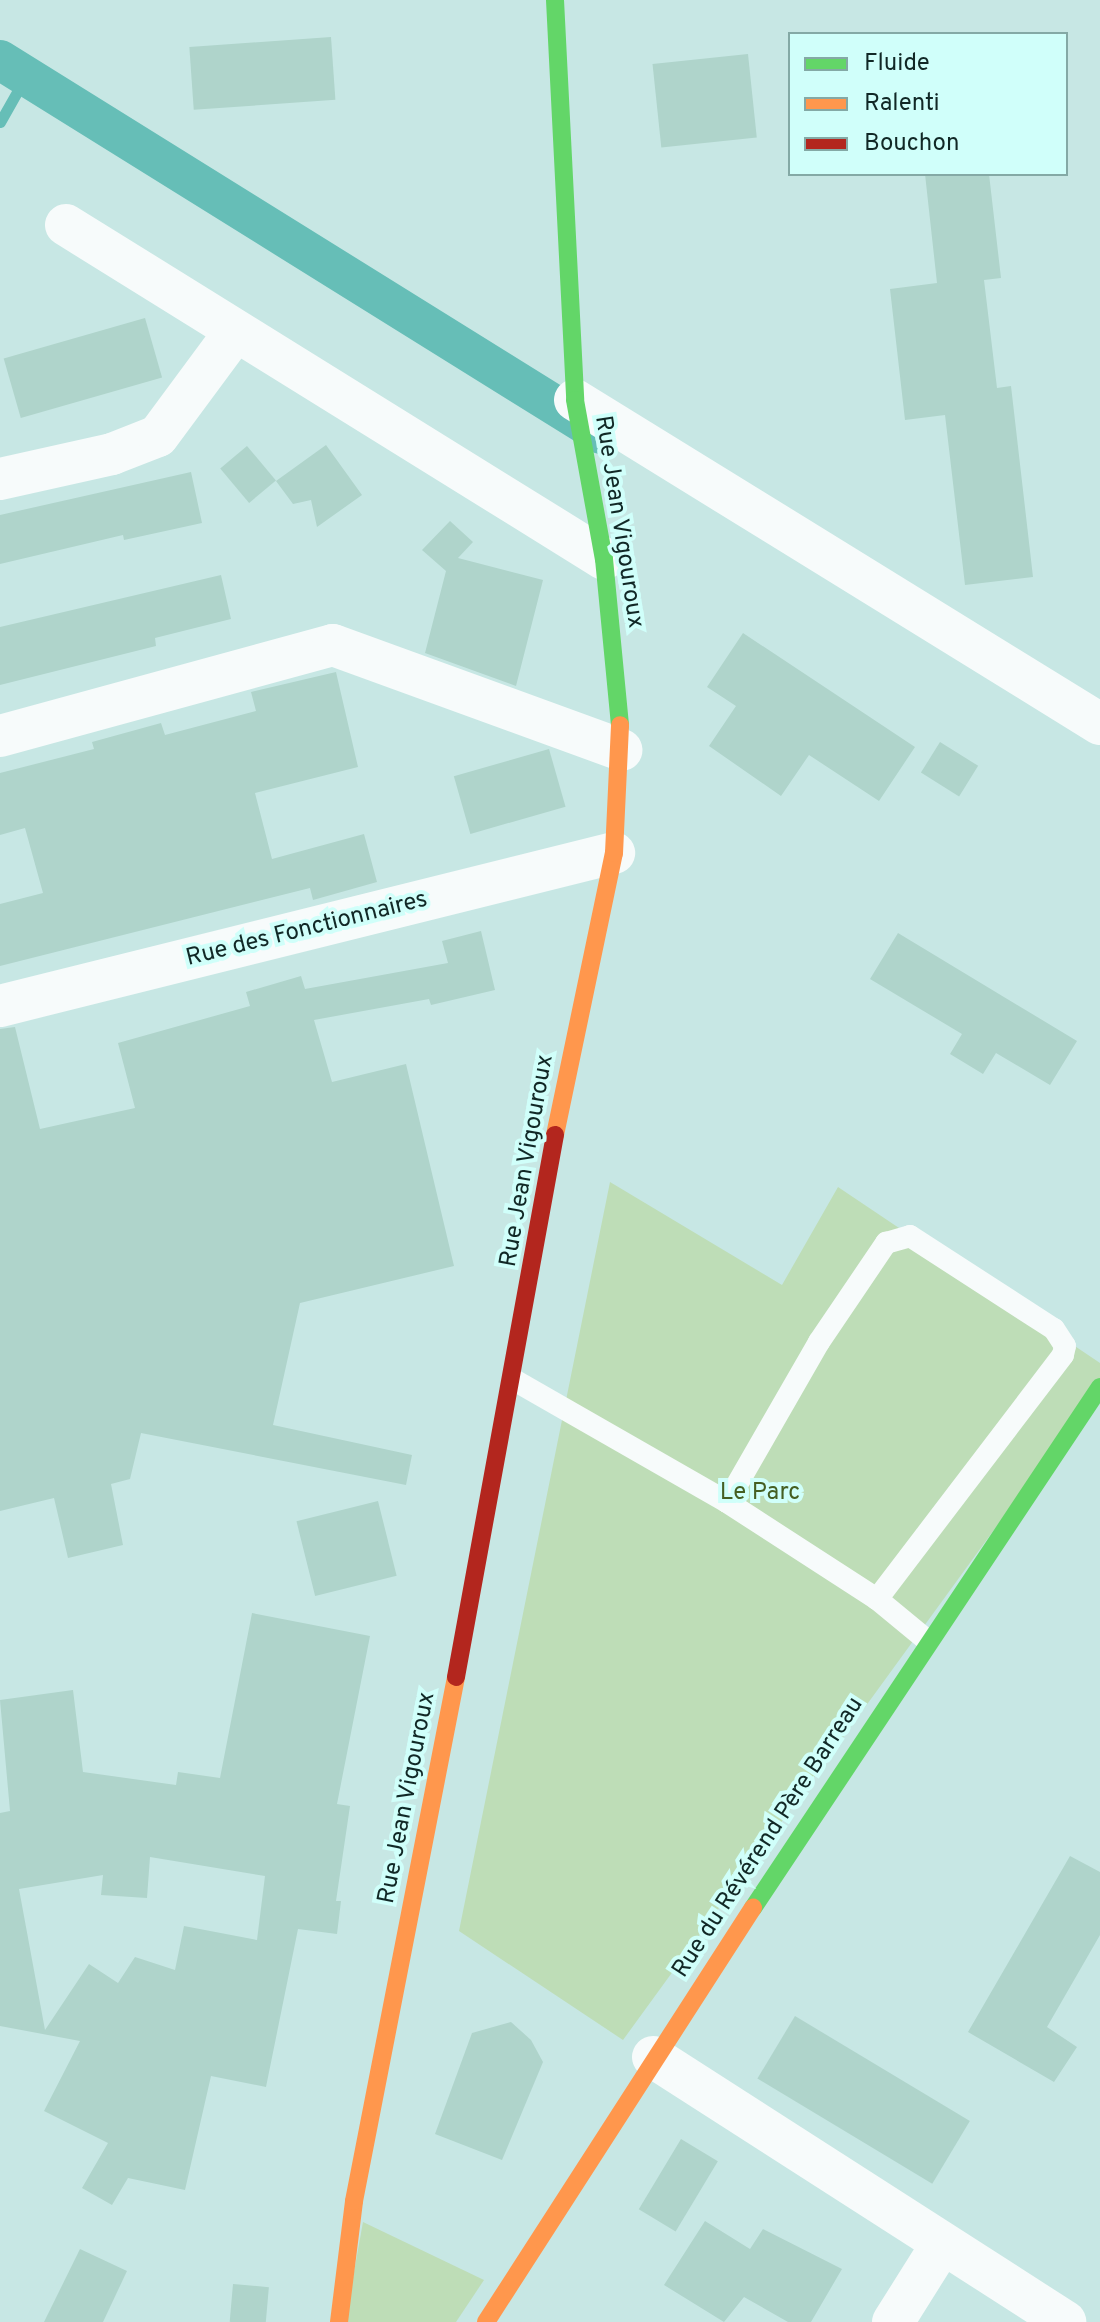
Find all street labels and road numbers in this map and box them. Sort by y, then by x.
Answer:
street label: Rue Jean Vigouroux [587,413,649,631]
street label: Rue des Fonctionnaires [183,886,431,974]
street label: Rue Jean Vigouroux [495,1052,561,1270]
street label: Rue Jean Vigouroux [373,1689,443,1907]
street label: Rue du Révérend Père Barreau [667,1692,871,1984]

